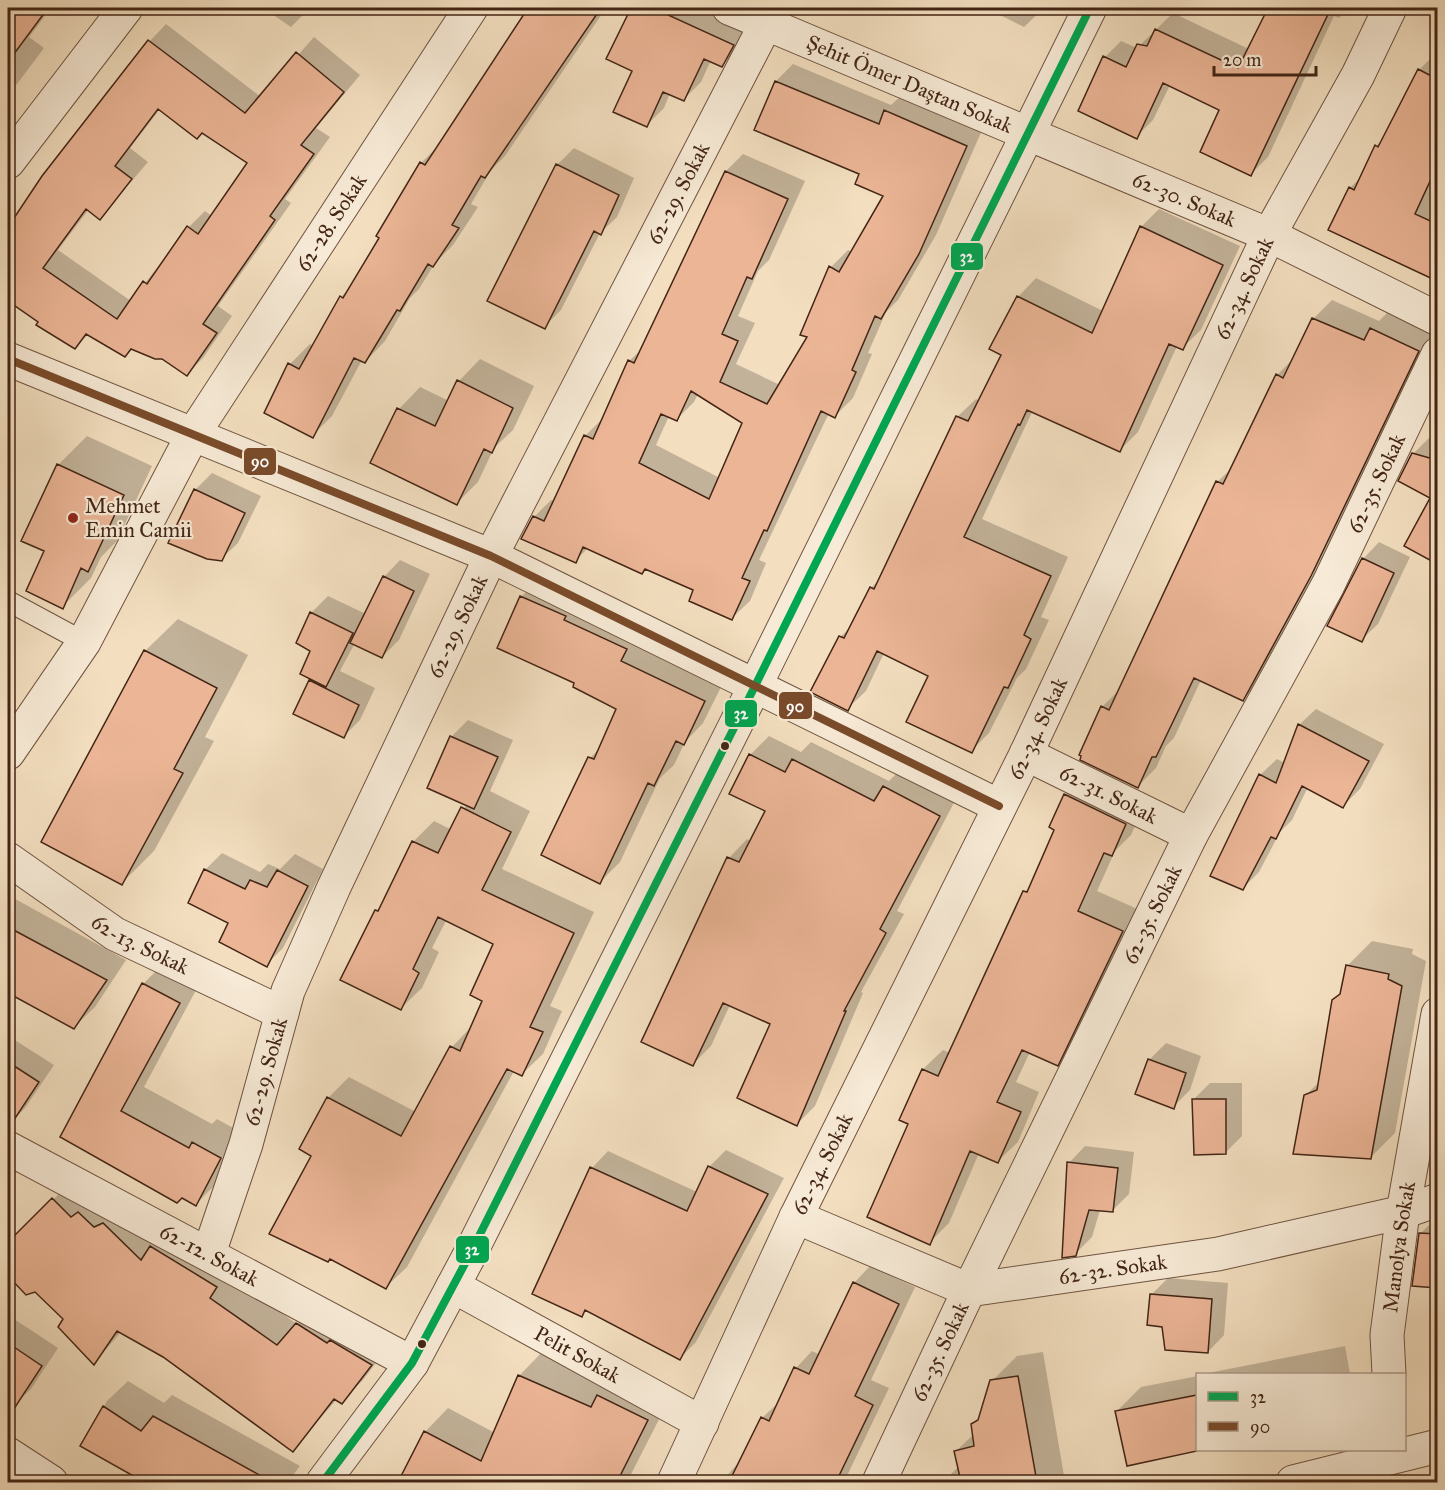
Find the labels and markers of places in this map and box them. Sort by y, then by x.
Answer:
place label: Mehmet Emin Camii [85,493,192,543]
marker: Mehmet Emin Camii [66,511,80,525]
unlabelled marker [719,740,731,752]
unlabelled marker [416,1338,428,1350]

